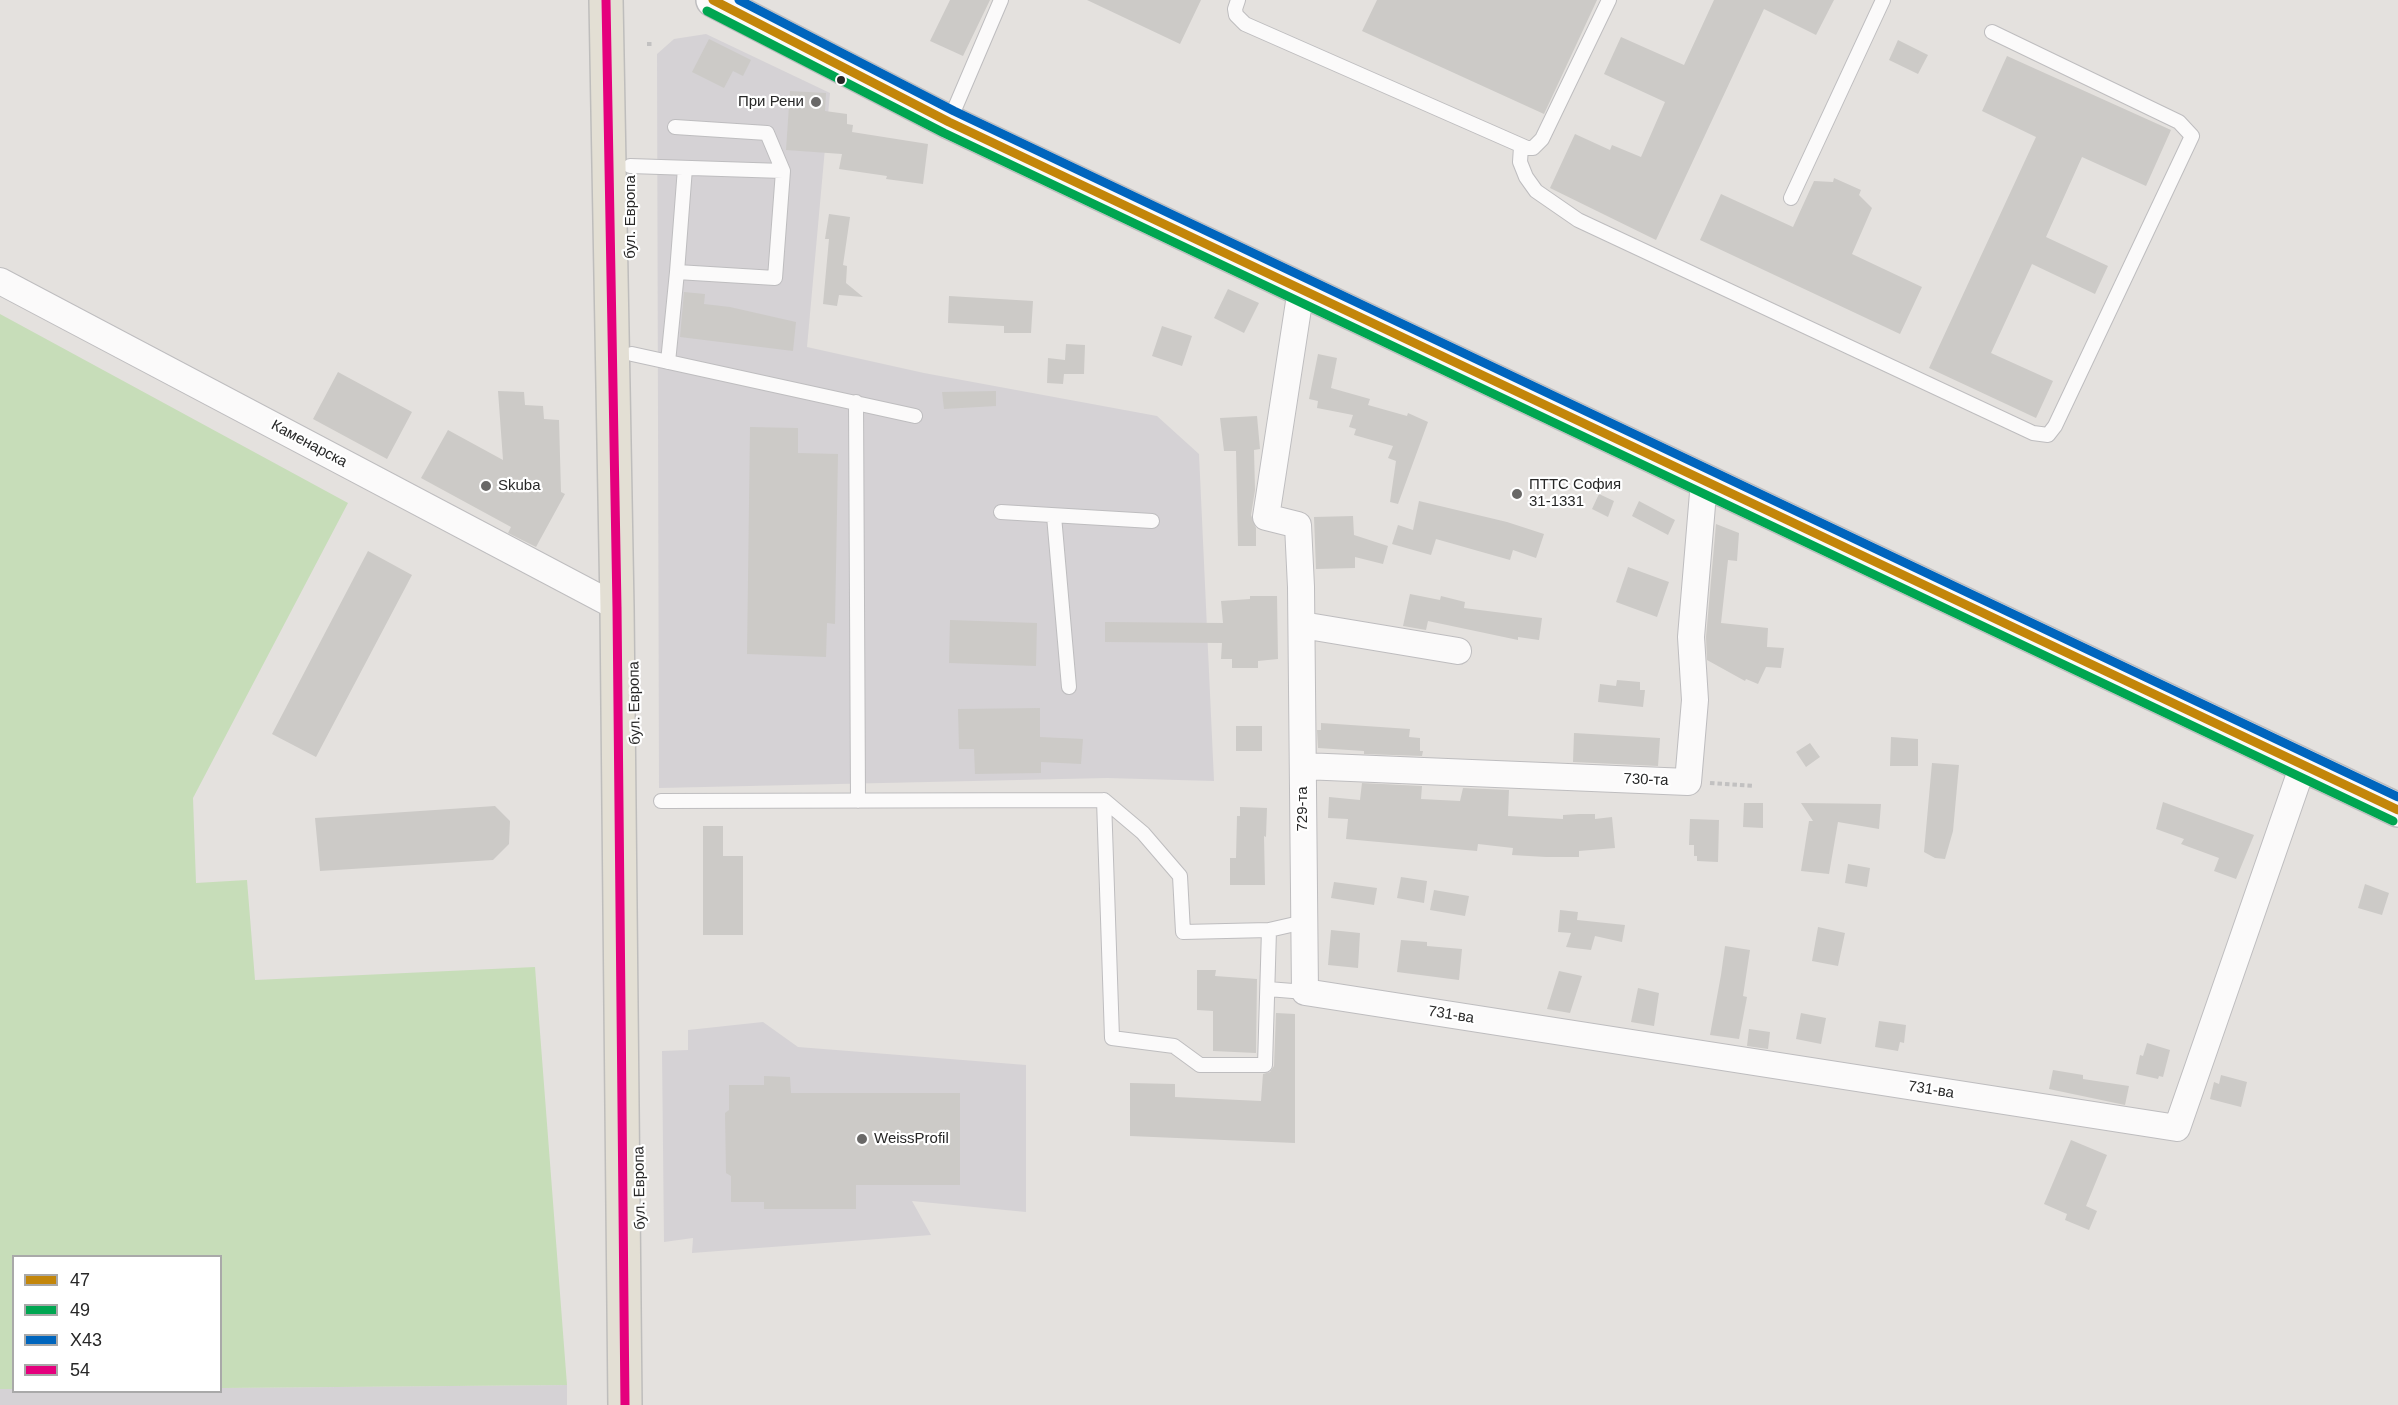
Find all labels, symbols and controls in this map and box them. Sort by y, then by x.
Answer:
unlabelled marker [835,74,847,86]
place label: При Рени [738,93,804,111]
marker: При Рени [809,95,823,109]
street label: бул. Европа [622,175,640,259]
street label: Каменарска [268,416,350,472]
place label: ПТТС София 31-1331 [1529,476,1621,511]
place label: Skuba [498,477,541,495]
marker: Skuba [479,479,493,493]
marker: ПТТС София 31-1331 [1510,487,1524,501]
street label: бул. Европа [625,661,645,745]
street label: 730-та [1623,770,1669,790]
street label: 729-та [1294,786,1312,832]
street label: 731-ва [1427,1002,1475,1028]
street label: 731-ва [1907,1077,1955,1103]
place label: WeissProfil [874,1130,949,1148]
marker: WeissProfil [855,1132,869,1146]
street label: бул. Европа [630,1146,650,1230]
legend [12,1255,222,1393]
text: 47 [70,1270,90,1290]
text: 49 [70,1300,90,1320]
text: X43 [70,1330,102,1350]
text: 54 [70,1360,90,1380]

